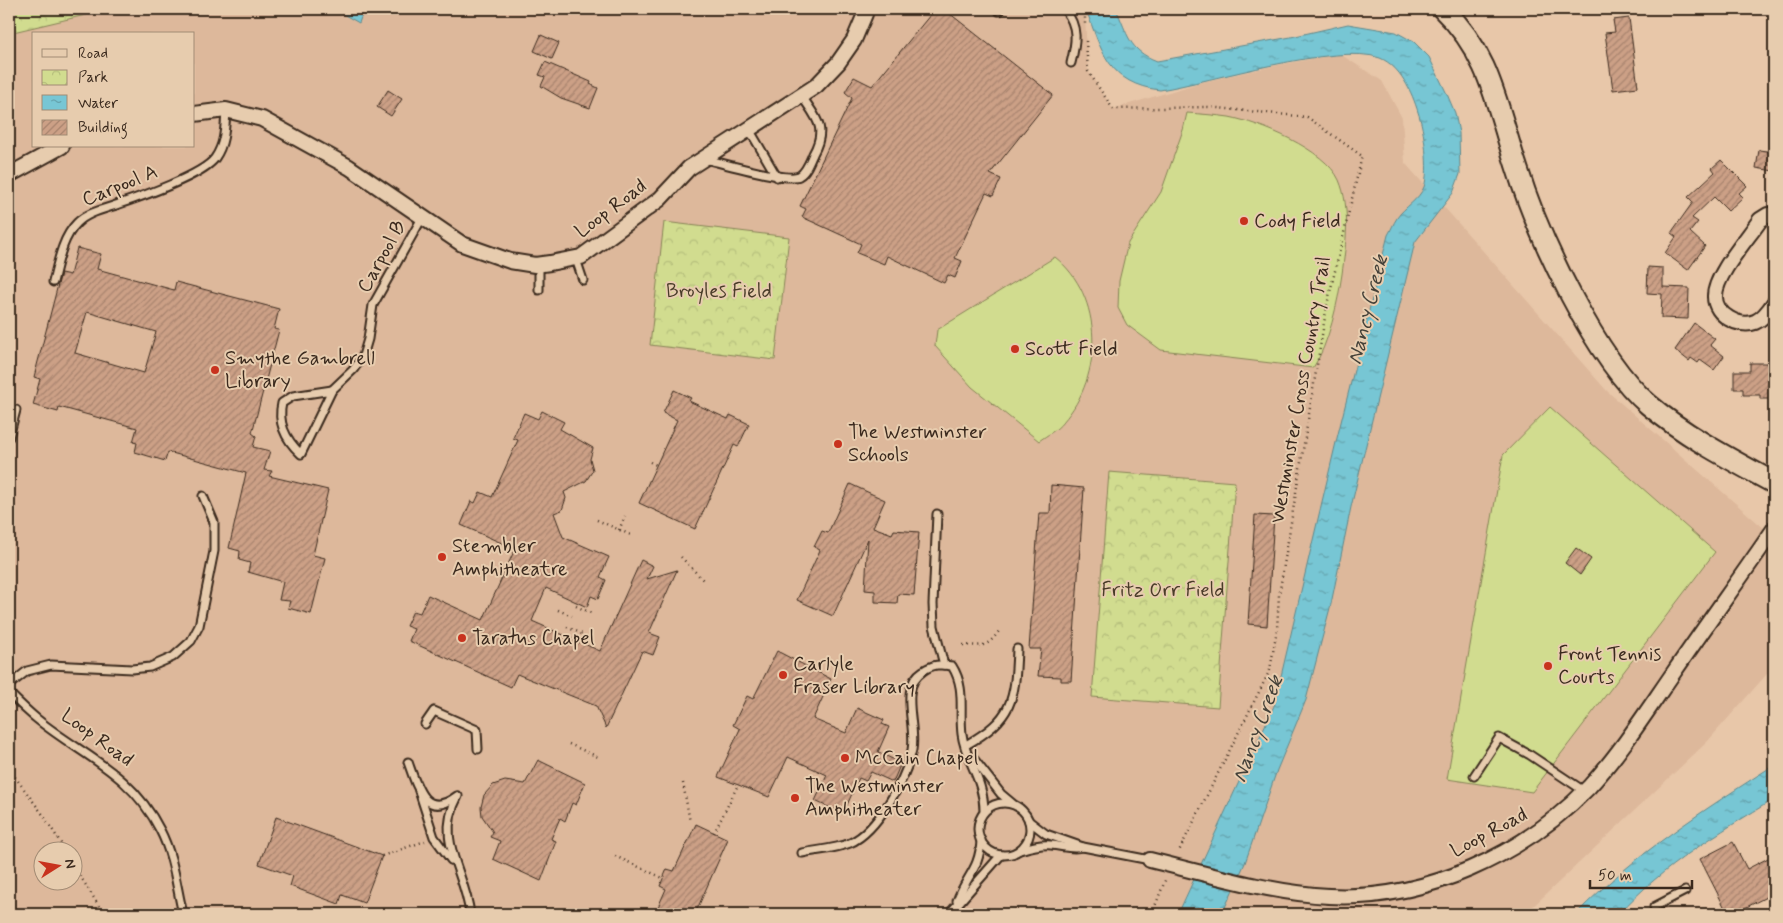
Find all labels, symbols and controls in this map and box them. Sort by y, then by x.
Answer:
legend [32,32,195,148]
text: Road [78,44,108,64]
text: Park [78,68,108,88]
text: Water [78,94,118,114]
text: Building [78,118,128,139]
street label: Carpool A [78,159,162,213]
street label: Loop Road [570,173,652,245]
place label: Cody Field [1254,208,1341,235]
marker: Cody Field [1238,215,1250,227]
street label: Carpool B [351,216,413,298]
water label: Nancy Creek [1341,251,1395,368]
street label: Westminster Cross Country Trail [1264,254,1338,526]
park label: Broyles Field [666,278,772,305]
place label: Scott Field [1025,336,1118,363]
marker: Scott Field [1009,343,1021,355]
place label: Smythe Gambrell Library [225,345,375,395]
marker: Smythe Gambrell Library [209,364,221,376]
place label: The Westminster Schools [848,419,987,469]
marker: The Westminster Schools [832,438,844,450]
place label: Stembler Amphitheatre [452,533,567,583]
marker: Stembler Amphitheatre [436,551,448,563]
park label: Fritz Orr Field [1101,577,1225,604]
place label: Taratus Chapel [472,625,595,652]
marker: Taratus Chapel [456,632,468,644]
place label: Front Tennis Courts [1558,641,1662,691]
place label: Carlyle Fraser Library [793,651,915,701]
marker: Front Tennis Courts [1542,660,1554,672]
marker: Carlyle Fraser Library [777,669,789,681]
water label: Nancy Creek [1226,670,1291,786]
street label: Loop Road [55,703,139,773]
place label: McCain Chapel [855,745,978,772]
marker: McCain Chapel [839,752,851,764]
place label: The Westminster Amphitheater [805,773,944,823]
marker: The Westminster Amphitheater [789,792,801,804]
street label: Loop Road [1446,801,1532,865]
north arrow [32,840,82,890]
text: N [60,857,80,870]
scale bar [1590,858,1693,890]
text: 50 m [1598,866,1632,886]

